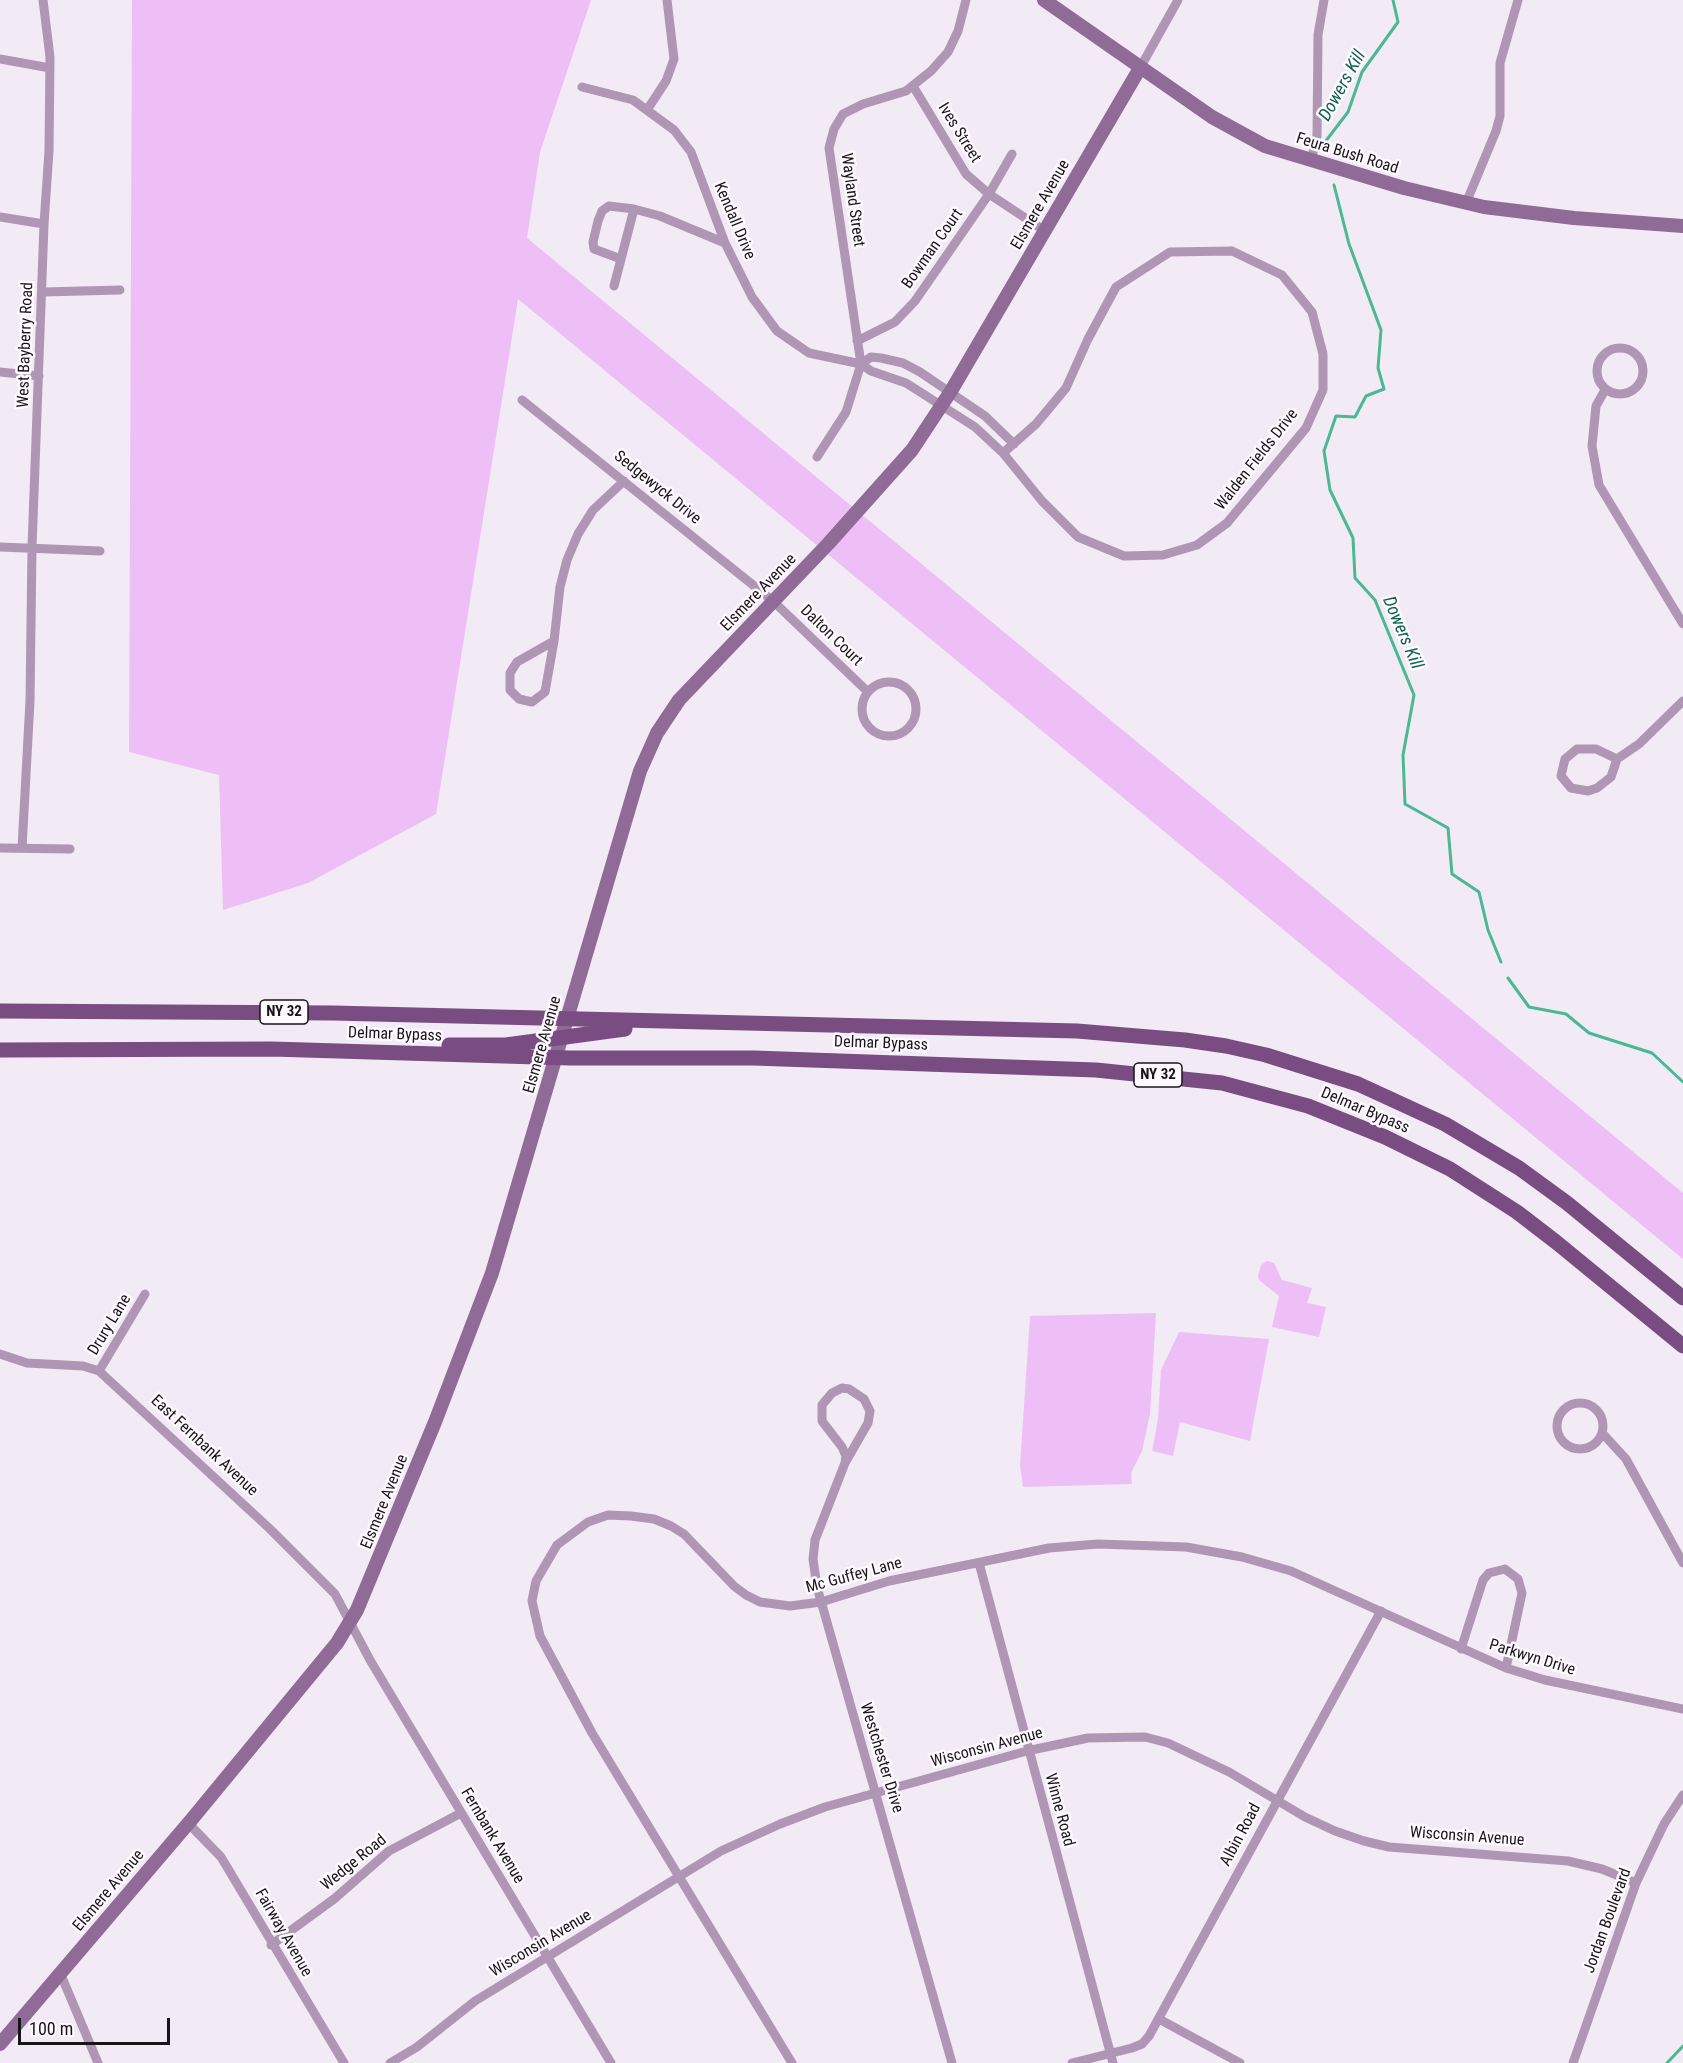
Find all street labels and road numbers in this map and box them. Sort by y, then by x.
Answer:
street label: Ives Street [933,100,985,166]
street label: Feura Bush Road [1294,129,1400,179]
street label: Wayland Street [836,152,868,248]
street label: Elsmere Avenue [1008,157,1074,253]
street label: Kendall Drive [709,179,759,263]
street label: Bowman Court [898,205,968,293]
street label: West Bayberry Road [14,282,38,408]
street label: Walden Fields Drive [1211,405,1303,515]
street label: Sedgewyck Drive [610,447,704,529]
street label: Elsmere Avenue [717,550,801,636]
street label: Dalton Court [796,602,866,670]
street label: Elsmere Avenue [520,994,566,1096]
road number: NY 32 [260,1000,308,1024]
street label: Delmar Bypass [348,1024,442,1046]
street label: Delmar Bypass [834,1033,928,1055]
road number: NY 32 [1134,1063,1182,1087]
street label: Delmar Bypass [1318,1084,1412,1138]
street label: Drury Lane [84,1291,136,1359]
street label: East Fernbank Avenue [147,1392,261,1500]
street label: Elsmere Avenue [357,1452,413,1552]
street label: Mc Guffey Lane [804,1554,904,1598]
street label: Parkwyn Drive [1487,1636,1577,1680]
street label: Westchester Drive [855,1701,907,1815]
street label: Wisconsin Avenue [929,1724,1045,1772]
street label: Winne Road [1040,1771,1078,1849]
street label: Fernbank Avenue [456,1785,528,1887]
street label: Albin Road [1217,1800,1265,1870]
street label: Wisconsin Avenue [1409,1823,1525,1851]
street label: Wedge Road [317,1831,391,1895]
street label: Elsmere Avenue [69,1846,149,1936]
street label: Jordan Boulevard [1580,1866,1636,1976]
street label: Fairway Avenue [250,1886,316,1980]
street label: Wisconsin Avenue [487,1906,595,1982]

